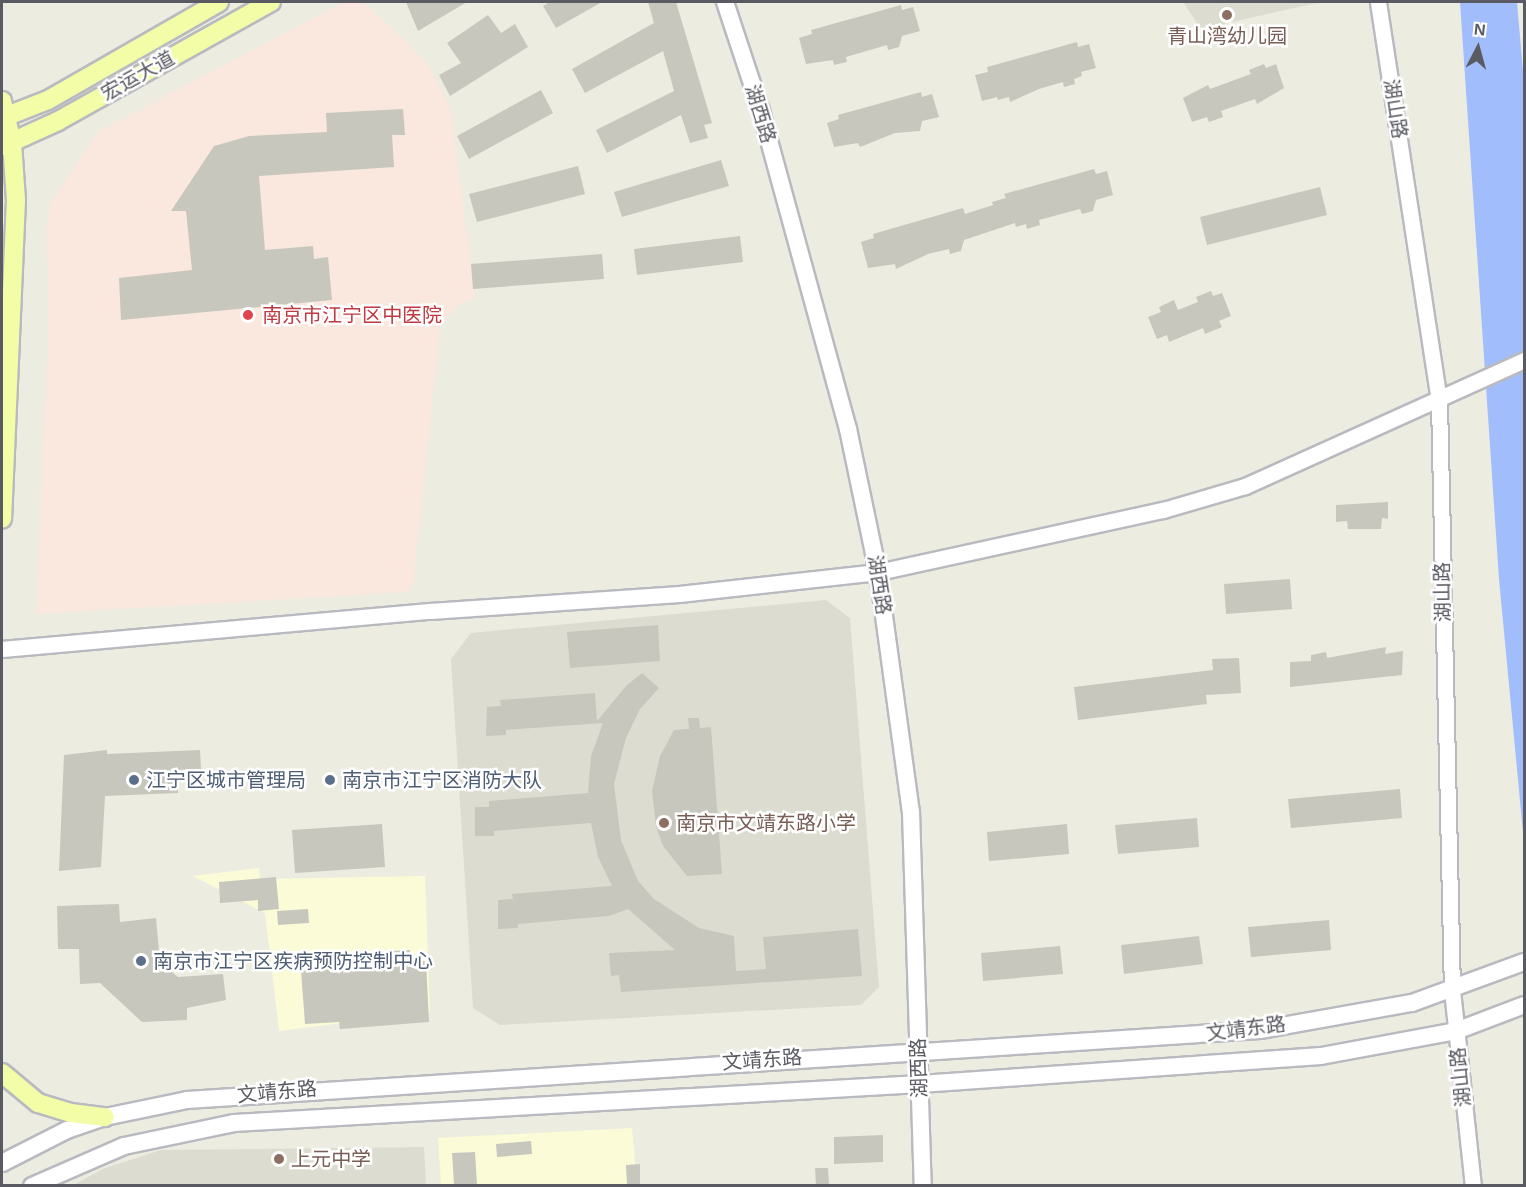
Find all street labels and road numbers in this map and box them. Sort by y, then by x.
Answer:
street label: 宏运大道 [97,46,179,106]
street label: 湖山路 [1378,77,1412,141]
street label: 湖西路 [740,82,780,146]
street label: 湖西路 [862,553,896,617]
street label: 湖山路 [1430,562,1456,622]
street label: 文靖东路 [1205,1012,1287,1046]
street label: 湖西路 [906,1038,932,1098]
street label: 文靖东路 [721,1045,803,1075]
street label: 湖山路 [1446,1046,1476,1108]
street label: 文靖东路 [236,1077,318,1107]

